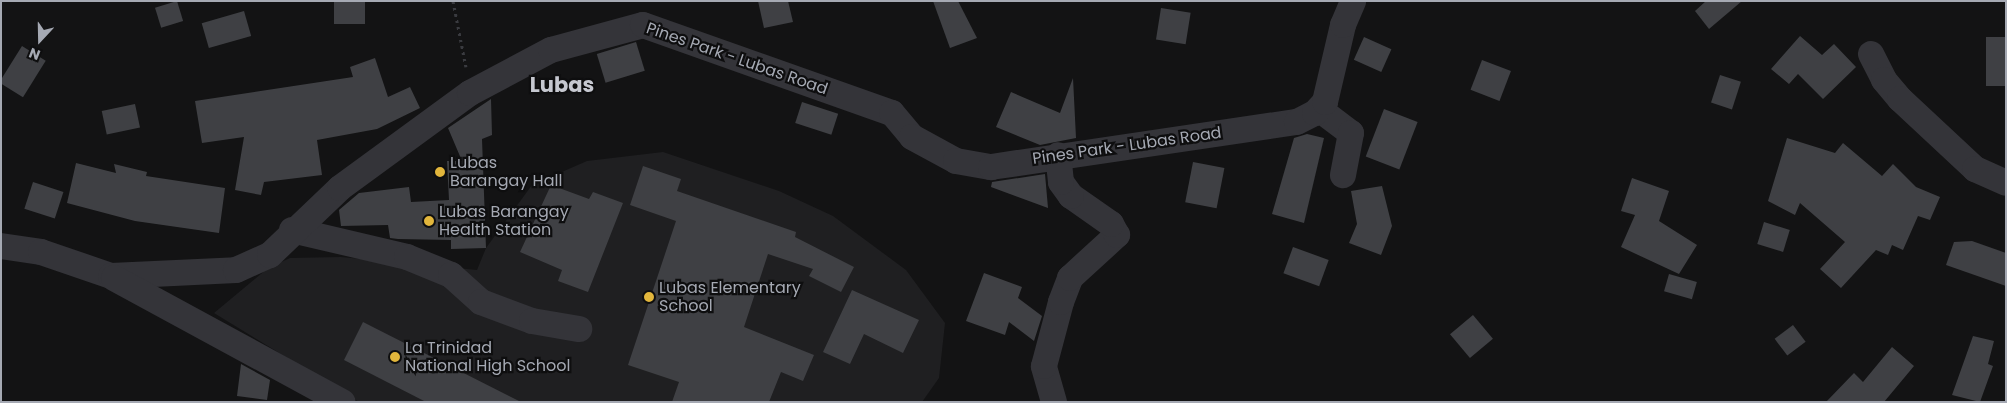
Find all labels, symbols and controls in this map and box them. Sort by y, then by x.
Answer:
north arrow [15,15,65,65]
street label: Pines Park - Lubas Road [644,19,830,99]
text: N [26,43,43,65]
district label: Lubas [530,72,594,98]
street label: Pines Park - Lubas Road [1031,123,1223,169]
place label: Lubas Barangay Hall [450,153,562,191]
marker: Lubas Barangay Hall [434,166,446,178]
place label: Lubas Barangay Health Station [439,202,569,240]
marker: Lubas Barangay Health Station [423,215,435,227]
place label: Lubas Elementary School [659,278,801,316]
marker: Lubas Elementary School [643,291,655,303]
place label: La Trinidad National High School [405,338,570,376]
marker: La Trinidad National High School [389,351,401,363]

